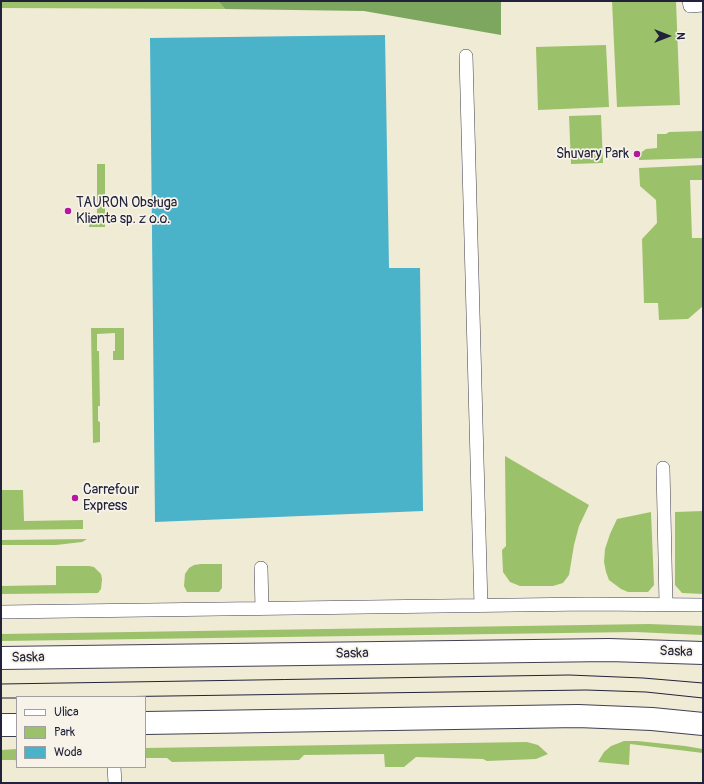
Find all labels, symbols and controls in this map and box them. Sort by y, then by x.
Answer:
north arrow [648,16,688,56]
text: N [674,32,687,40]
place label: Shuvary Park [556,146,629,162]
marker: Shuvary Park [632,149,642,159]
place label: TAURON Obsługa Klienta sp. z o.o. [76,195,177,228]
marker: TAURON Obsługa Klienta sp. z o.o. [63,206,73,216]
place label: Carrefour Express [83,482,139,514]
marker: Carrefour Express [70,493,80,503]
street label: Saska [659,643,693,661]
street label: Saska [335,645,369,663]
street label: Saska [11,649,45,667]
legend [16,696,146,768]
text: Ulica [54,705,79,720]
text: Park [54,725,75,740]
text: Woda [54,745,82,760]

